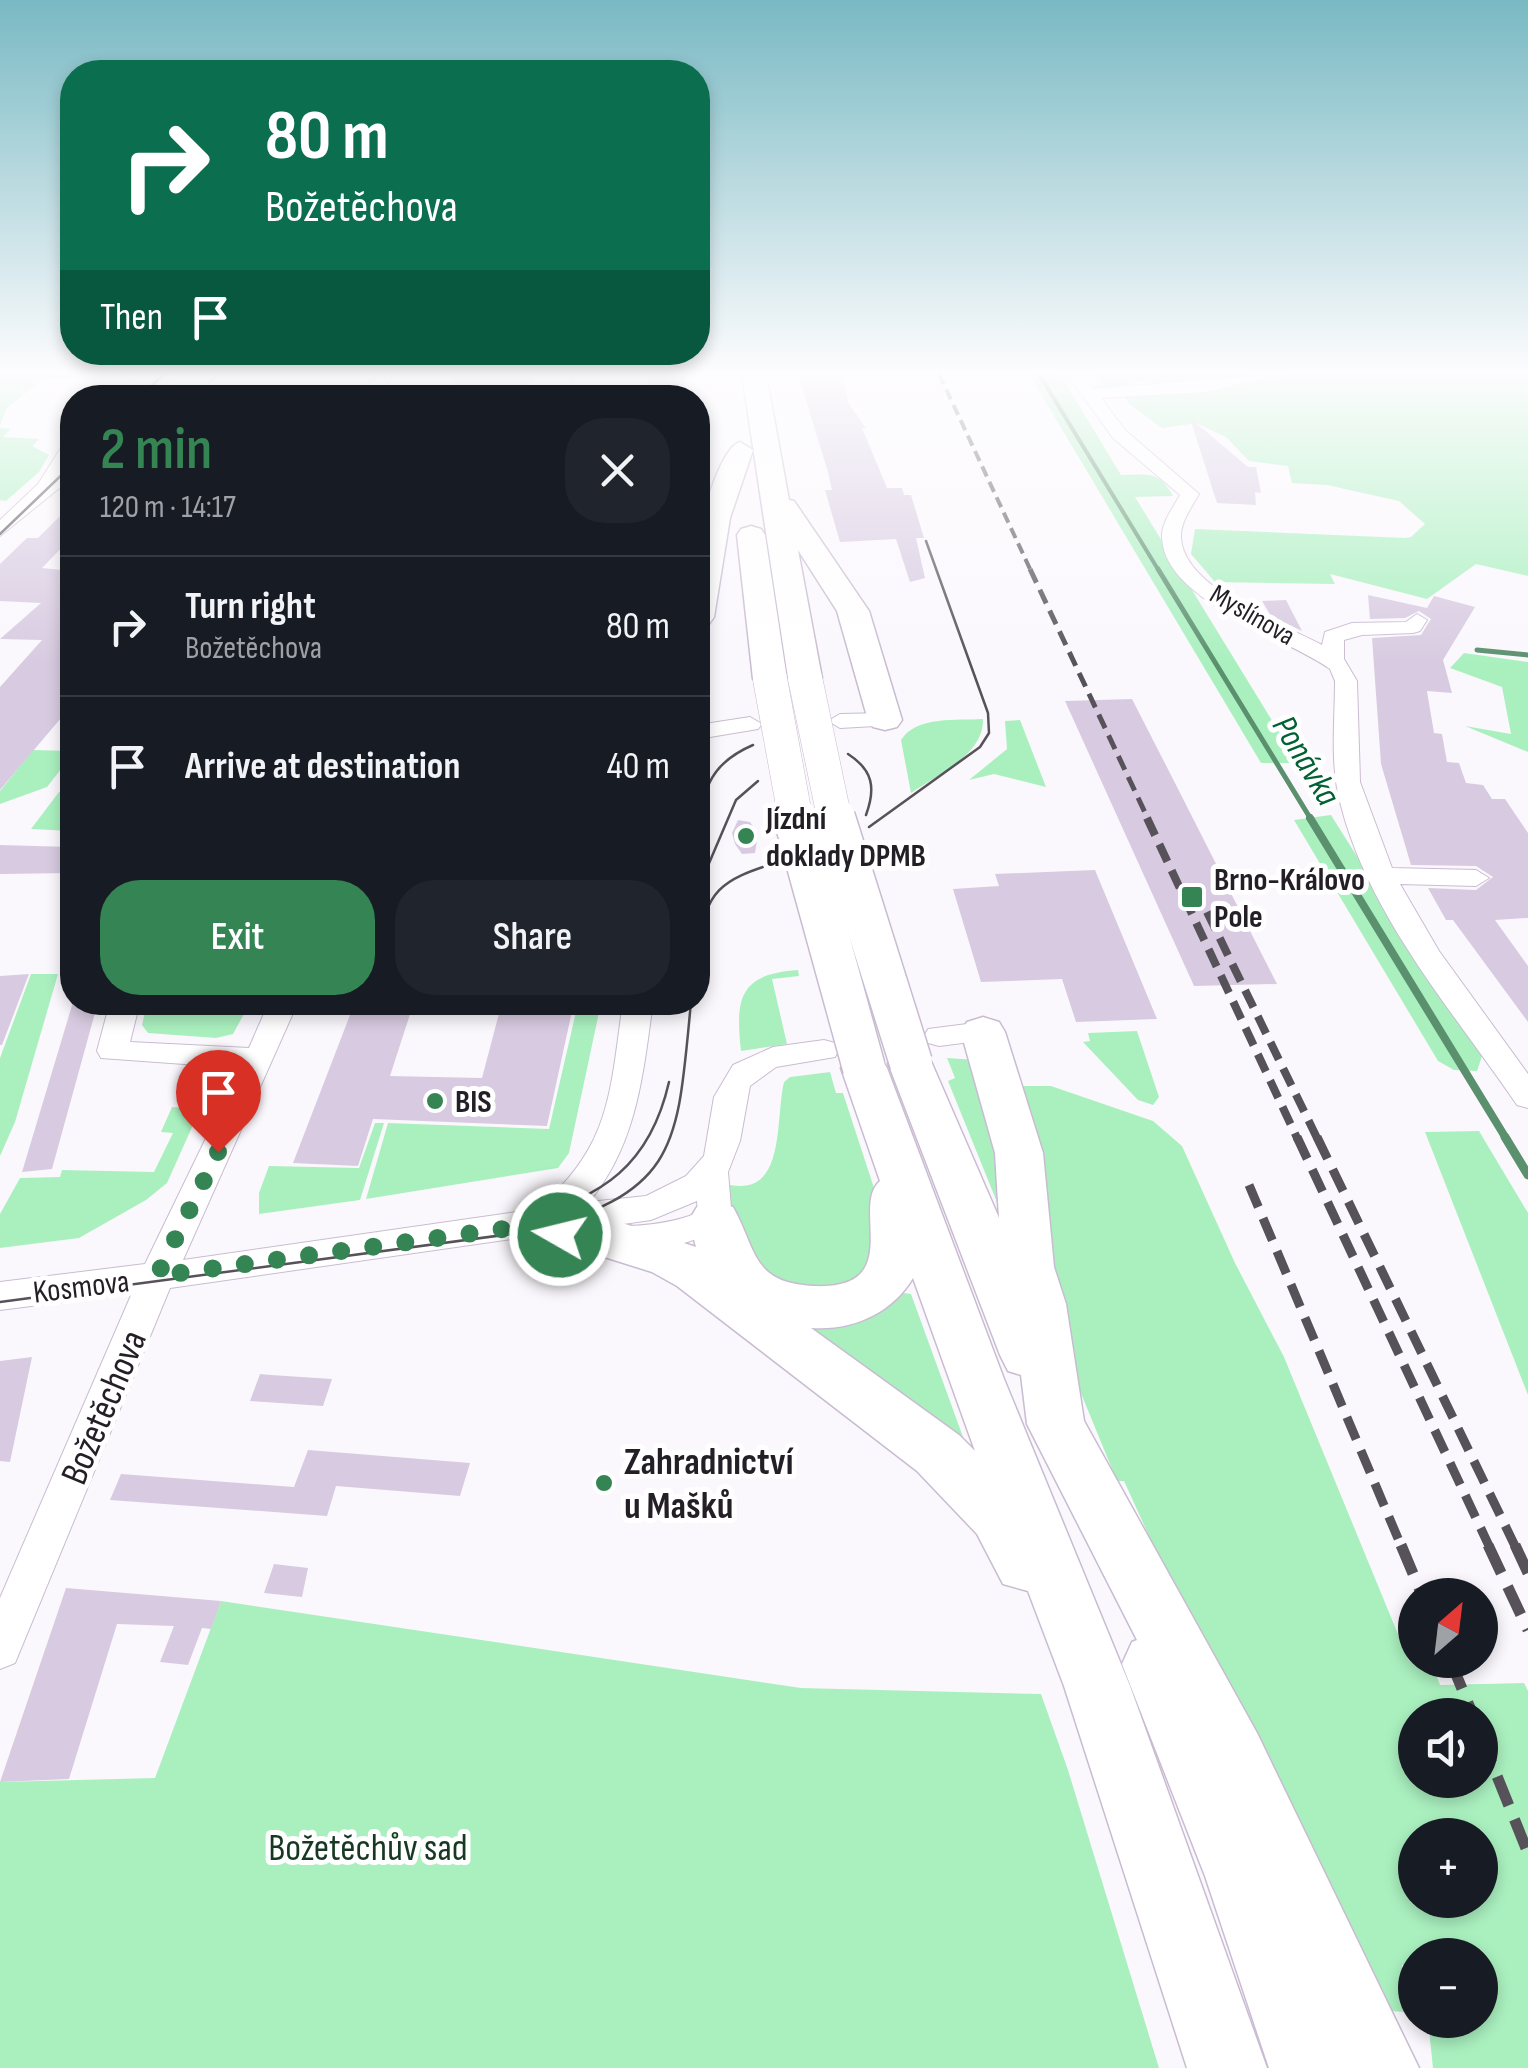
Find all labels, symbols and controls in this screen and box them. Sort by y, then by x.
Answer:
text: 80 m [265,95,389,179]
icon: right [100,100,230,230]
text: Božetěchova [265,180,458,235]
icon: arrive [183,290,238,345]
text: Then [100,295,163,340]
text: 2 min [100,414,212,486]
button: close [565,418,670,523]
text: 120 m · 14:17 [100,488,236,527]
street label: Myslínova [1204,578,1301,653]
text: Turn right [185,584,316,629]
icon: right [100,599,155,654]
text: 80 m [606,604,670,649]
text: Božetěchova [185,629,322,668]
water label: Ponávka [1262,708,1349,814]
icon: arrive [100,739,155,794]
text: Arrive at destination [185,744,460,789]
text: 40 m [607,744,670,789]
place label: Jízdní doklady DPMB [765,800,926,876]
marker: Jízdní doklady DPMB [735,825,757,847]
place label: Brno-Královo Pole [1214,861,1365,937]
button: Exit [100,880,375,995]
button: Share [395,880,670,995]
marker: Brno-Královo Pole [1179,884,1205,910]
pin [176,1050,261,1153]
icon: arrive [191,1065,246,1120]
place label: BIS [455,1083,492,1122]
marker: BIS [424,1090,446,1112]
position arrow [508,1183,612,1287]
street label: Kosmova [31,1262,131,1313]
street label: Božetěchova [52,1324,157,1491]
place label: Zahradnictví u Mašků [624,1440,794,1529]
marker: Zahradnictví u Mašků [593,1472,615,1494]
north arrow [1398,1578,1498,1678]
map controls [1398,1578,1498,2038]
button: sound [1398,1698,1498,1798]
button: + [1398,1818,1498,1918]
park label: Božetěchův sad [268,1826,468,1871]
button: − [1398,1938,1498,2038]

